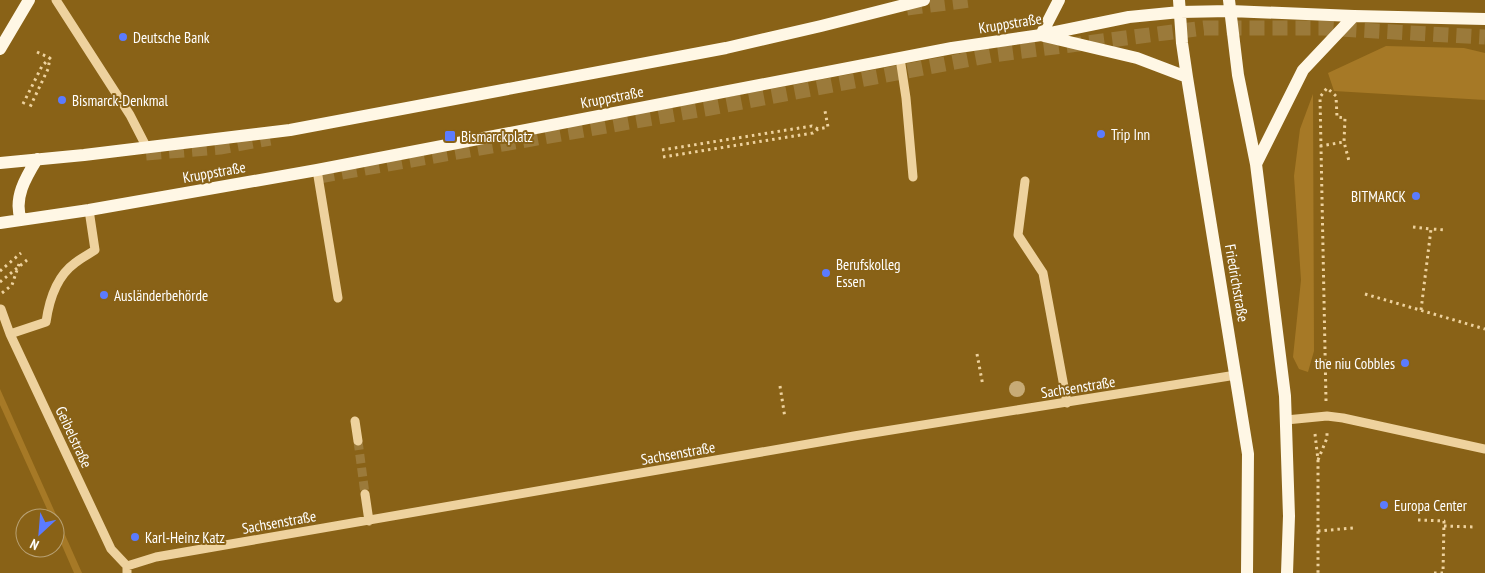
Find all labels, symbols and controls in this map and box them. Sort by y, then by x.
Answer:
street label: Kruppstraße [977,9,1043,37]
place label: Deutsche Bank [133,28,210,47]
marker: Deutsche Bank [117,31,129,43]
street label: Kruppstraße [579,82,645,112]
place label: Bismarck-Denkmal [72,91,168,110]
marker: Bismarck-Denkmal [56,94,68,106]
place label: Trip Inn [1111,125,1150,144]
place label: Bismarckplatz [461,127,533,146]
marker: Trip Inn [1095,128,1107,140]
marker: Bismarckplatz [443,129,457,143]
street label: Kruppstraße [181,157,247,187]
place label: BITMARCK [1351,187,1407,206]
marker: BITMARCK [1410,190,1422,202]
street label: Friedrichstraße [1221,243,1253,323]
place label: Berufskolleg Essen [836,255,901,291]
marker: Berufskolleg Essen [820,267,832,279]
place label: Ausländerbehörde [114,286,208,305]
marker: Ausländerbehörde [98,289,110,301]
place label: the niu Cobbles [1315,354,1395,373]
marker: the niu Cobbles [1399,357,1411,369]
street label: Sachsenstraße [1039,372,1117,402]
street label: Geibelstraße [51,403,97,471]
street label: Sachsenstraße [639,437,717,469]
place label: Europa Center [1394,496,1468,515]
marker: Europa Center [1378,499,1390,511]
street label: Sachsenstraße [240,506,318,538]
north arrow [15,508,65,558]
place label: Karl-Heinz Katz [145,528,225,547]
marker: Karl-Heinz Katz [129,531,141,543]
text: N [27,535,42,554]

